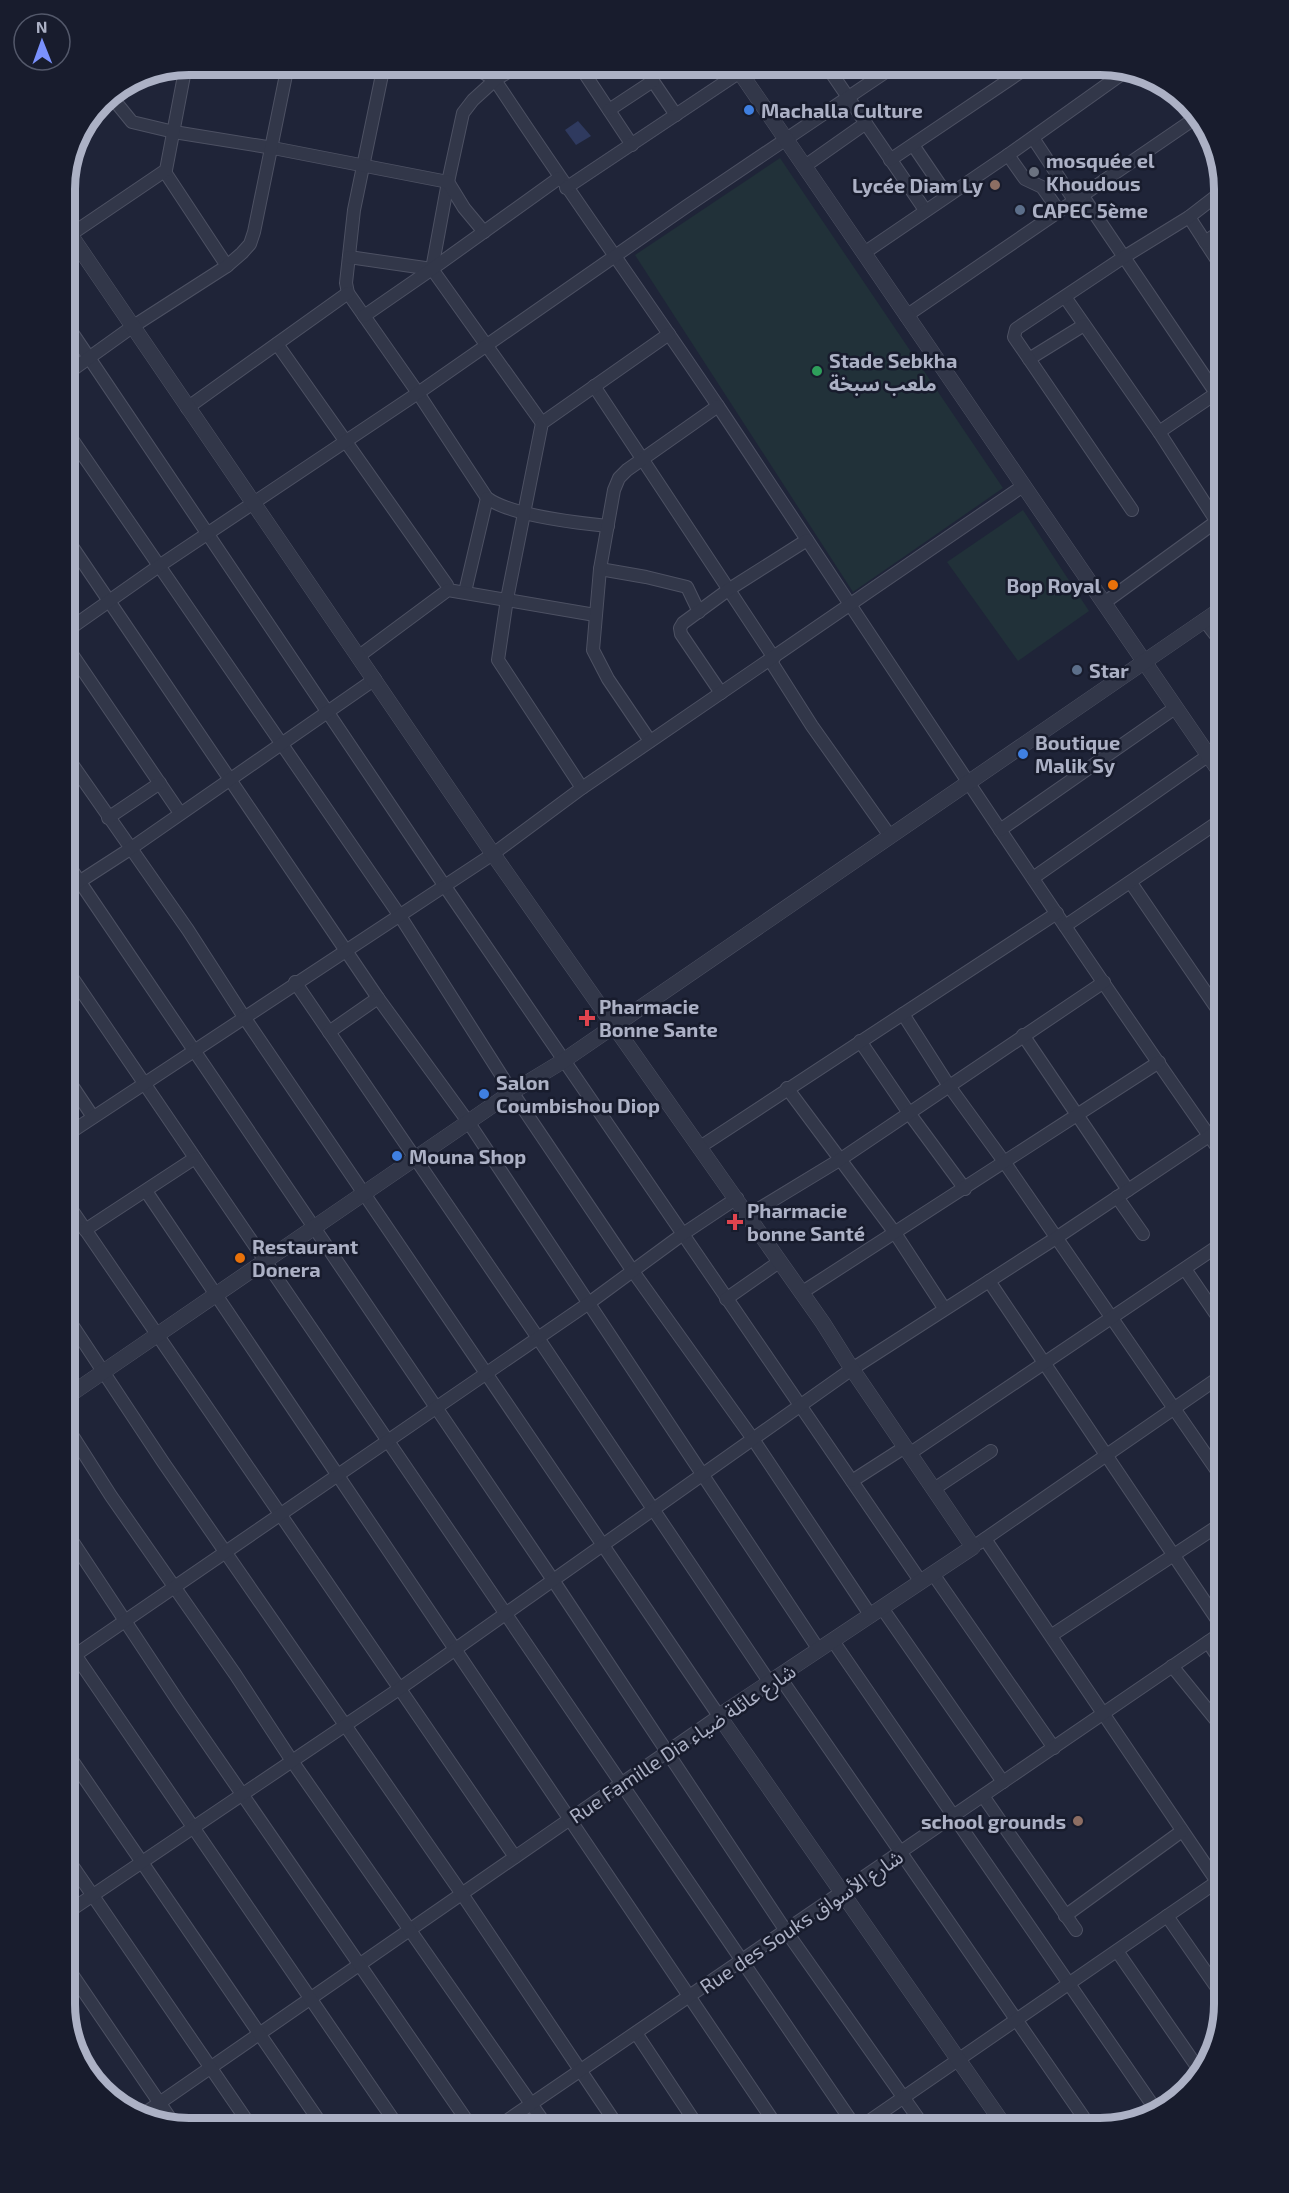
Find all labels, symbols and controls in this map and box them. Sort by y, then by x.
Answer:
north arrow [12,12,72,72]
text: N [36,17,48,36]
place label: Machalla Culture [761,98,923,122]
marker: Machalla Culture [742,103,756,117]
place label: mosquée el Khoudous [1046,148,1155,195]
marker: mosquée el Khoudous [1027,165,1041,179]
place label: Lycée Diam Ly [852,173,984,198]
marker: Lycée Diam Ly [988,178,1002,192]
place label: CAPEC 5ème [1032,198,1148,222]
marker: CAPEC 5ème [1013,203,1027,217]
place label: Stade Sebkha ملعب سبخة [829,348,957,396]
marker: Stade Sebkha ملعب سبخة [810,364,824,378]
place label: Bop Royal [1007,573,1101,598]
marker: Bop Royal [1106,578,1120,592]
place label: Star [1089,658,1129,682]
marker: Star [1070,663,1084,677]
place label: Boutique Malik Sy [1035,730,1120,778]
marker: Boutique Malik Sy [1016,747,1030,761]
place label: Pharmacie Bonne Sante [599,994,718,1041]
marker: Pharmacie Bonne Sante [580,1011,594,1025]
place label: Salon Coumbishou Diop [496,1070,660,1117]
marker: Salon Coumbishou Diop [477,1087,491,1101]
place label: Mouna Shop [409,1144,526,1168]
marker: Mouna Shop [390,1149,404,1163]
place label: Pharmacie bonne Santé [747,1198,865,1245]
marker: Pharmacie bonne Santé [728,1215,742,1229]
place label: Restaurant Donera [252,1234,358,1281]
marker: Restaurant Donera [233,1251,247,1265]
street label: Rue Famille Dia شارع عائلة ضياء [564,1658,802,1831]
place label: school grounds [921,1809,1066,1833]
marker: school grounds [1071,1814,1085,1828]
street label: Rue des Souks شارع الأسواق [695,1844,909,2001]

